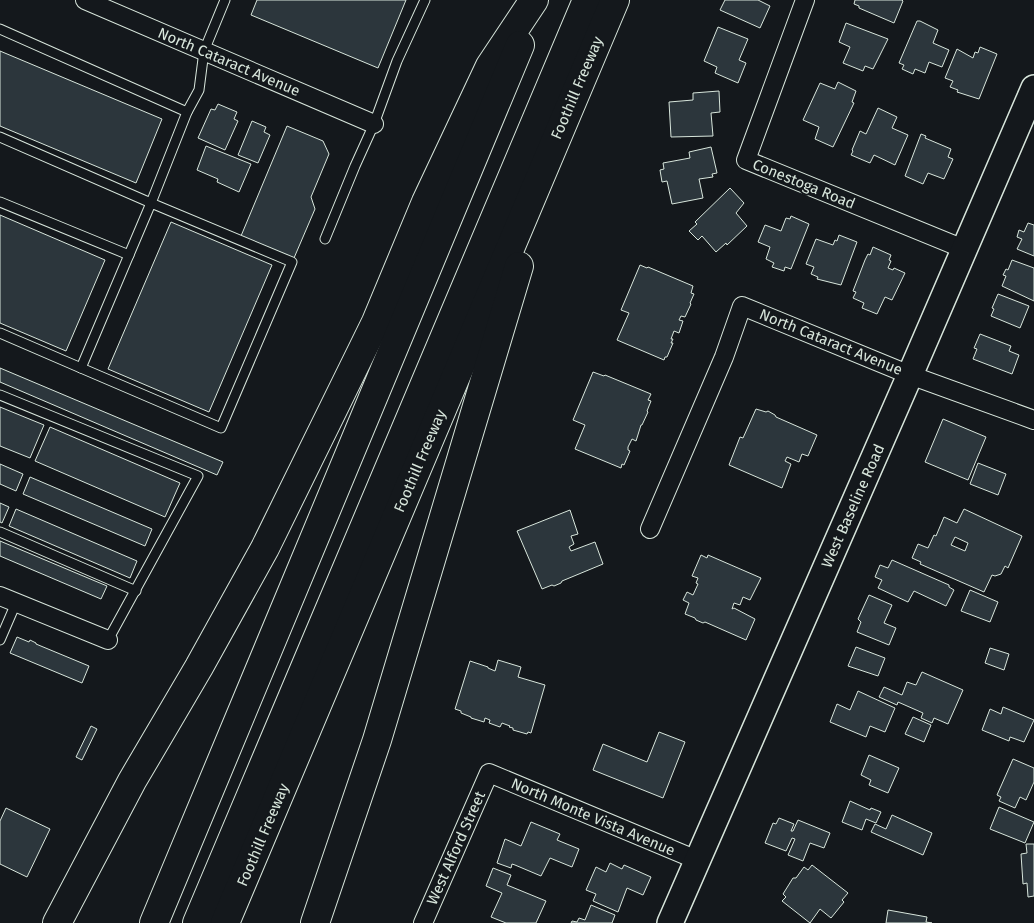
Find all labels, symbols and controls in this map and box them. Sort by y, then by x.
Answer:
street label: North Cataract Avenue [155,24,303,100]
street label: Foothill Freeway [547,33,607,142]
street label: Conestoga Road [750,155,858,213]
street label: North Cataract Avenue [757,305,905,379]
street label: Foothill Freeway [390,406,450,515]
street label: West Baseline Road [818,441,888,571]
street label: North Monte Vista Avenue [508,774,678,860]
street label: Foothill Freeway [233,780,293,889]
street label: West Alford Street [423,788,489,908]

